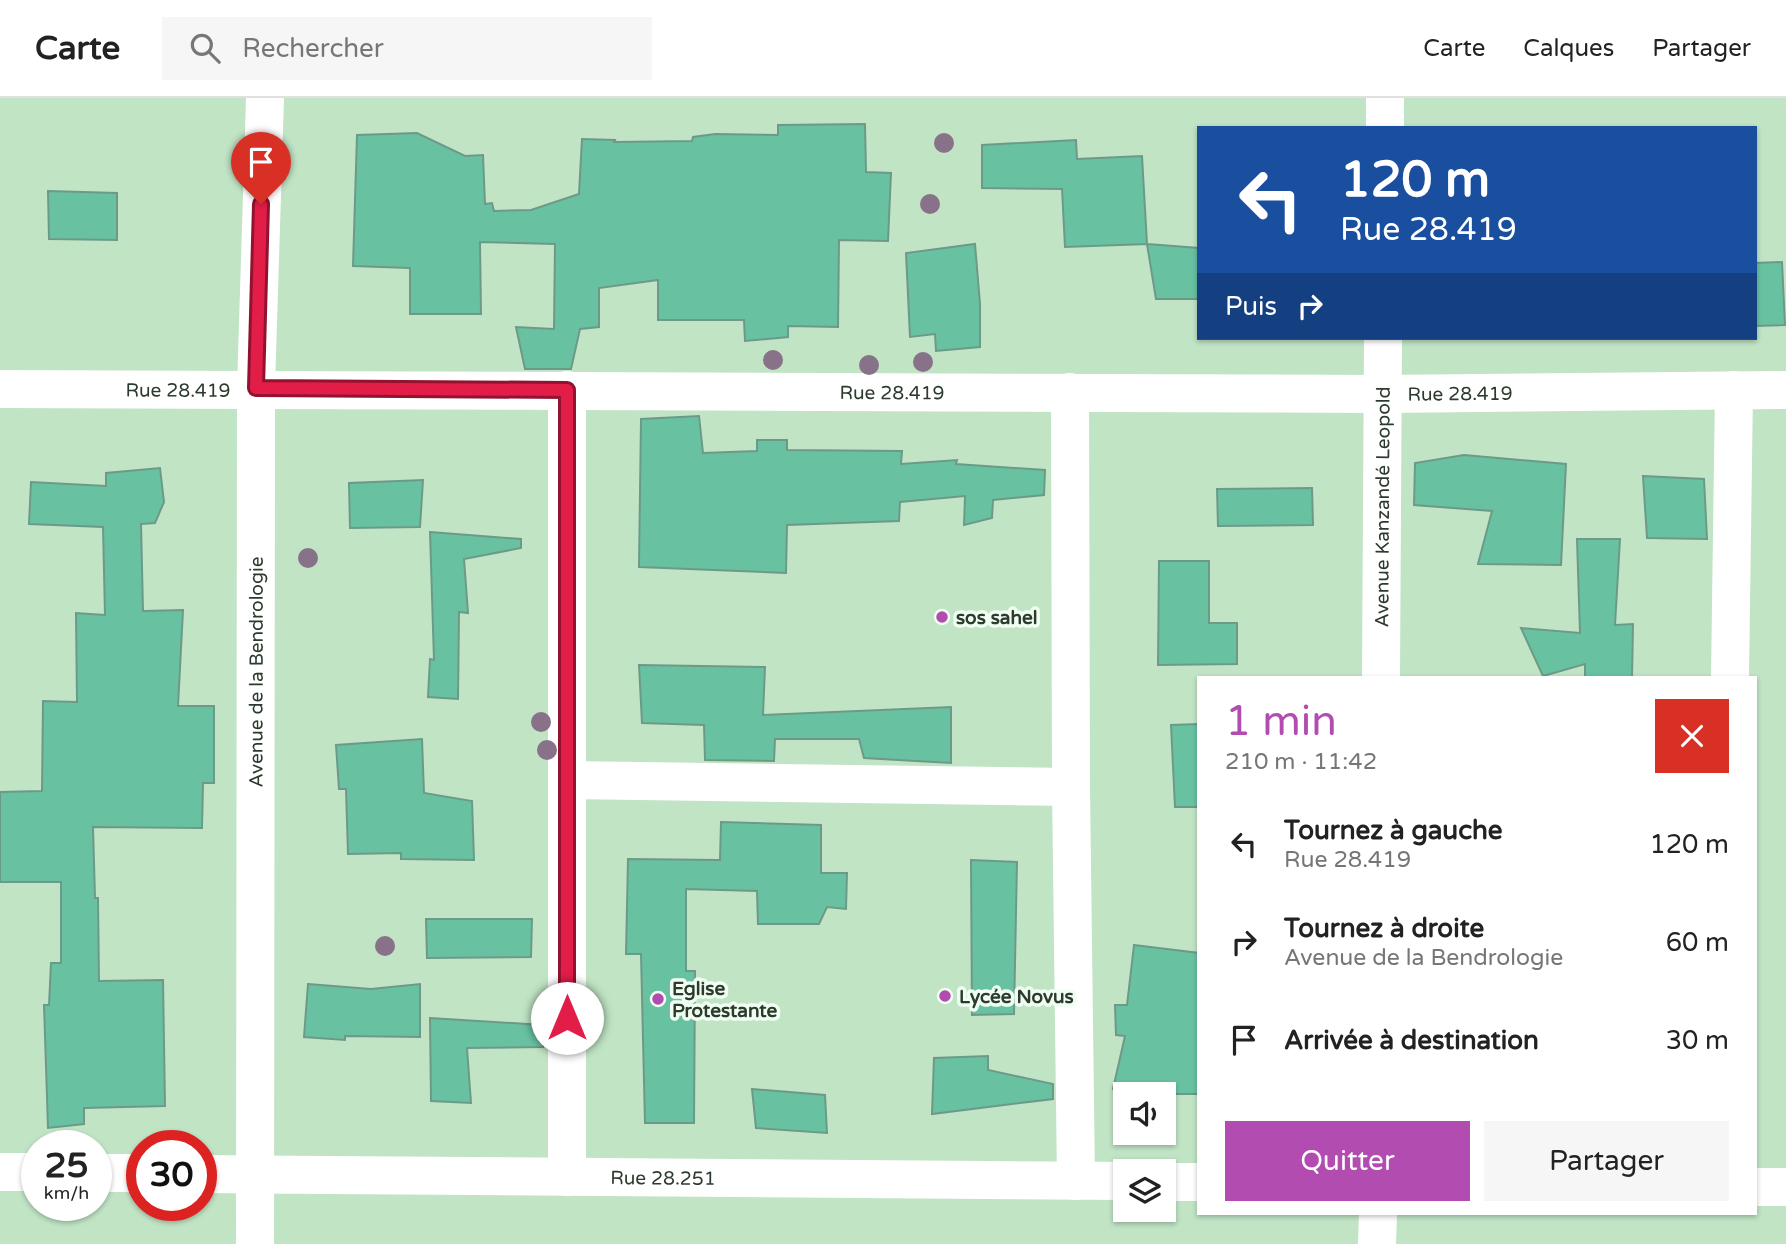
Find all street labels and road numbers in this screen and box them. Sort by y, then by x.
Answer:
street label: Rue 28.419 [125,379,231,402]
street label: Rue 28.419 [839,382,945,404]
street label: Rue 28.419 [1407,383,1513,406]
street label: Avenue Kanzandé Leopold [1371,386,1395,628]
street label: Avenue de la Bendrologie [246,557,268,787]
street label: Rue 28.251 [610,1167,716,1190]

